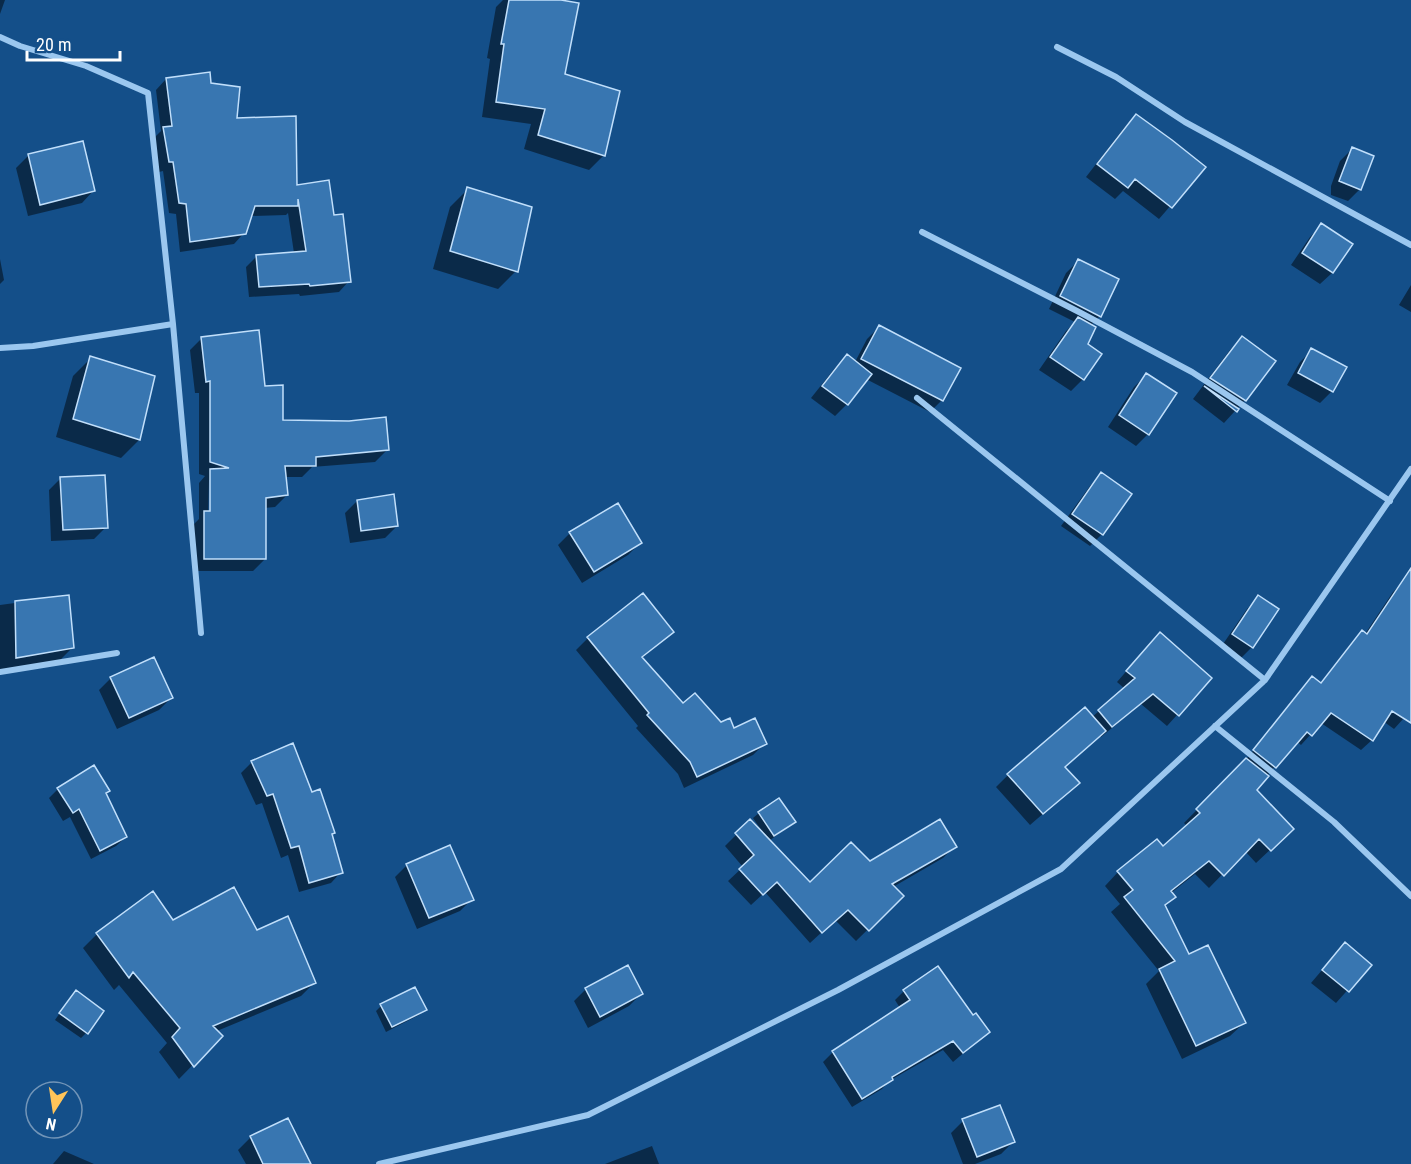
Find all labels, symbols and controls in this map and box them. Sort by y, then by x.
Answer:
scale bar [27,24,120,62]
text: 20 m [36,34,71,55]
north arrow [24,1080,84,1140]
text: N [44,1114,58,1134]

